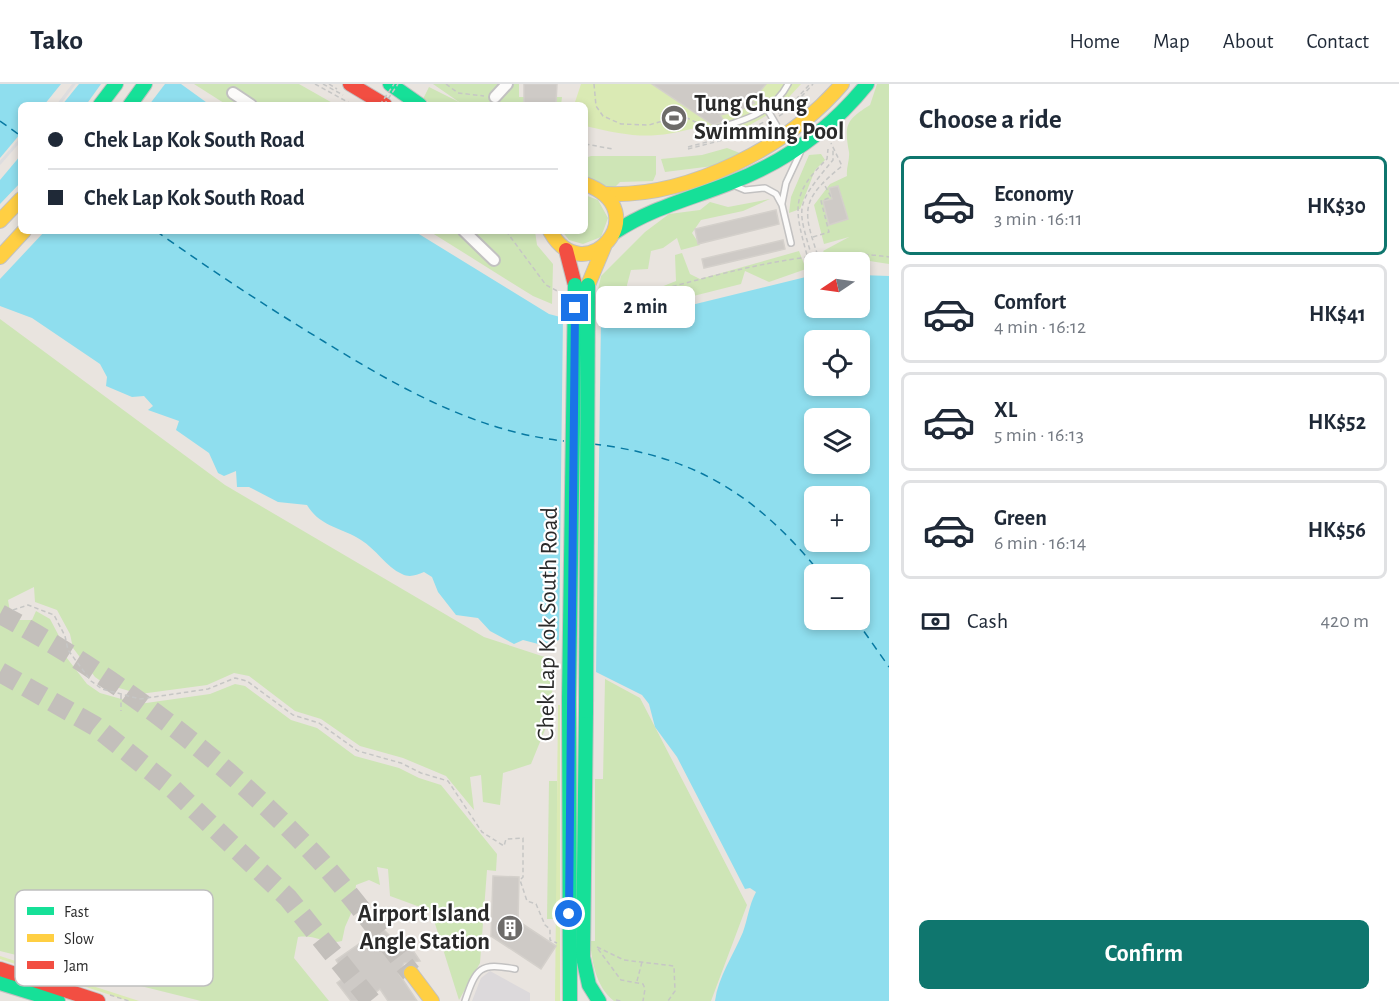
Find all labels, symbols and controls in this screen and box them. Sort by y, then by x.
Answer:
text: Tako [30,27,83,55]
text: Home [1069,31,1120,52]
text: Map [1153,31,1190,52]
text: About [1223,31,1273,52]
text: Contact [1306,31,1369,52]
place label: Tung Chung Swimming Pool [694,92,844,144]
sports icon: Tung Chung Swimming Pool [659,103,689,133]
text: Choose a ride [919,106,1062,133]
text: Chek Lap Kok South Road [84,129,305,151]
icon: car [922,179,976,233]
text: Economy [994,183,1074,205]
text: Chek Lap Kok South Road [84,187,305,209]
text: HK$30 [1307,195,1366,217]
text: 3 min · 16:11 [994,209,1083,229]
north arrow [804,252,870,318]
map controls [804,252,870,630]
callout: 2 min [596,287,695,329]
icon: car [922,287,976,341]
text: Comfort [994,291,1066,313]
route end [561,294,588,321]
text: 2 min [623,297,668,317]
text: HK$41 [1309,303,1366,325]
text: 4 min · 16:12 [994,317,1086,337]
button: locate [804,330,870,396]
icon: car [922,395,976,449]
text: XL [994,399,1017,421]
button: layers [804,408,870,474]
text: HK$52 [1308,411,1366,433]
text: 5 min · 16:13 [994,425,1084,445]
button: + [804,486,870,552]
icon: car [922,503,976,557]
street label: Chek Lap Kok South Road [534,507,562,741]
text: Green [994,507,1047,529]
text: HK$56 [1308,519,1366,541]
text: 6 min · 16:14 [994,533,1086,553]
button: − [804,564,870,630]
icon: cash [919,605,952,638]
text: Cash [967,610,1008,632]
text: 420 m [1320,611,1369,631]
legend [15,890,213,986]
route start [555,900,582,927]
place label: Airport Island Angle Station [358,902,490,954]
text: Fast [64,904,89,920]
building icon: Airport Island Angle Station [495,913,525,943]
button: Confirm [919,920,1369,989]
text: Slow [64,931,94,947]
text: Jam [64,958,89,974]

